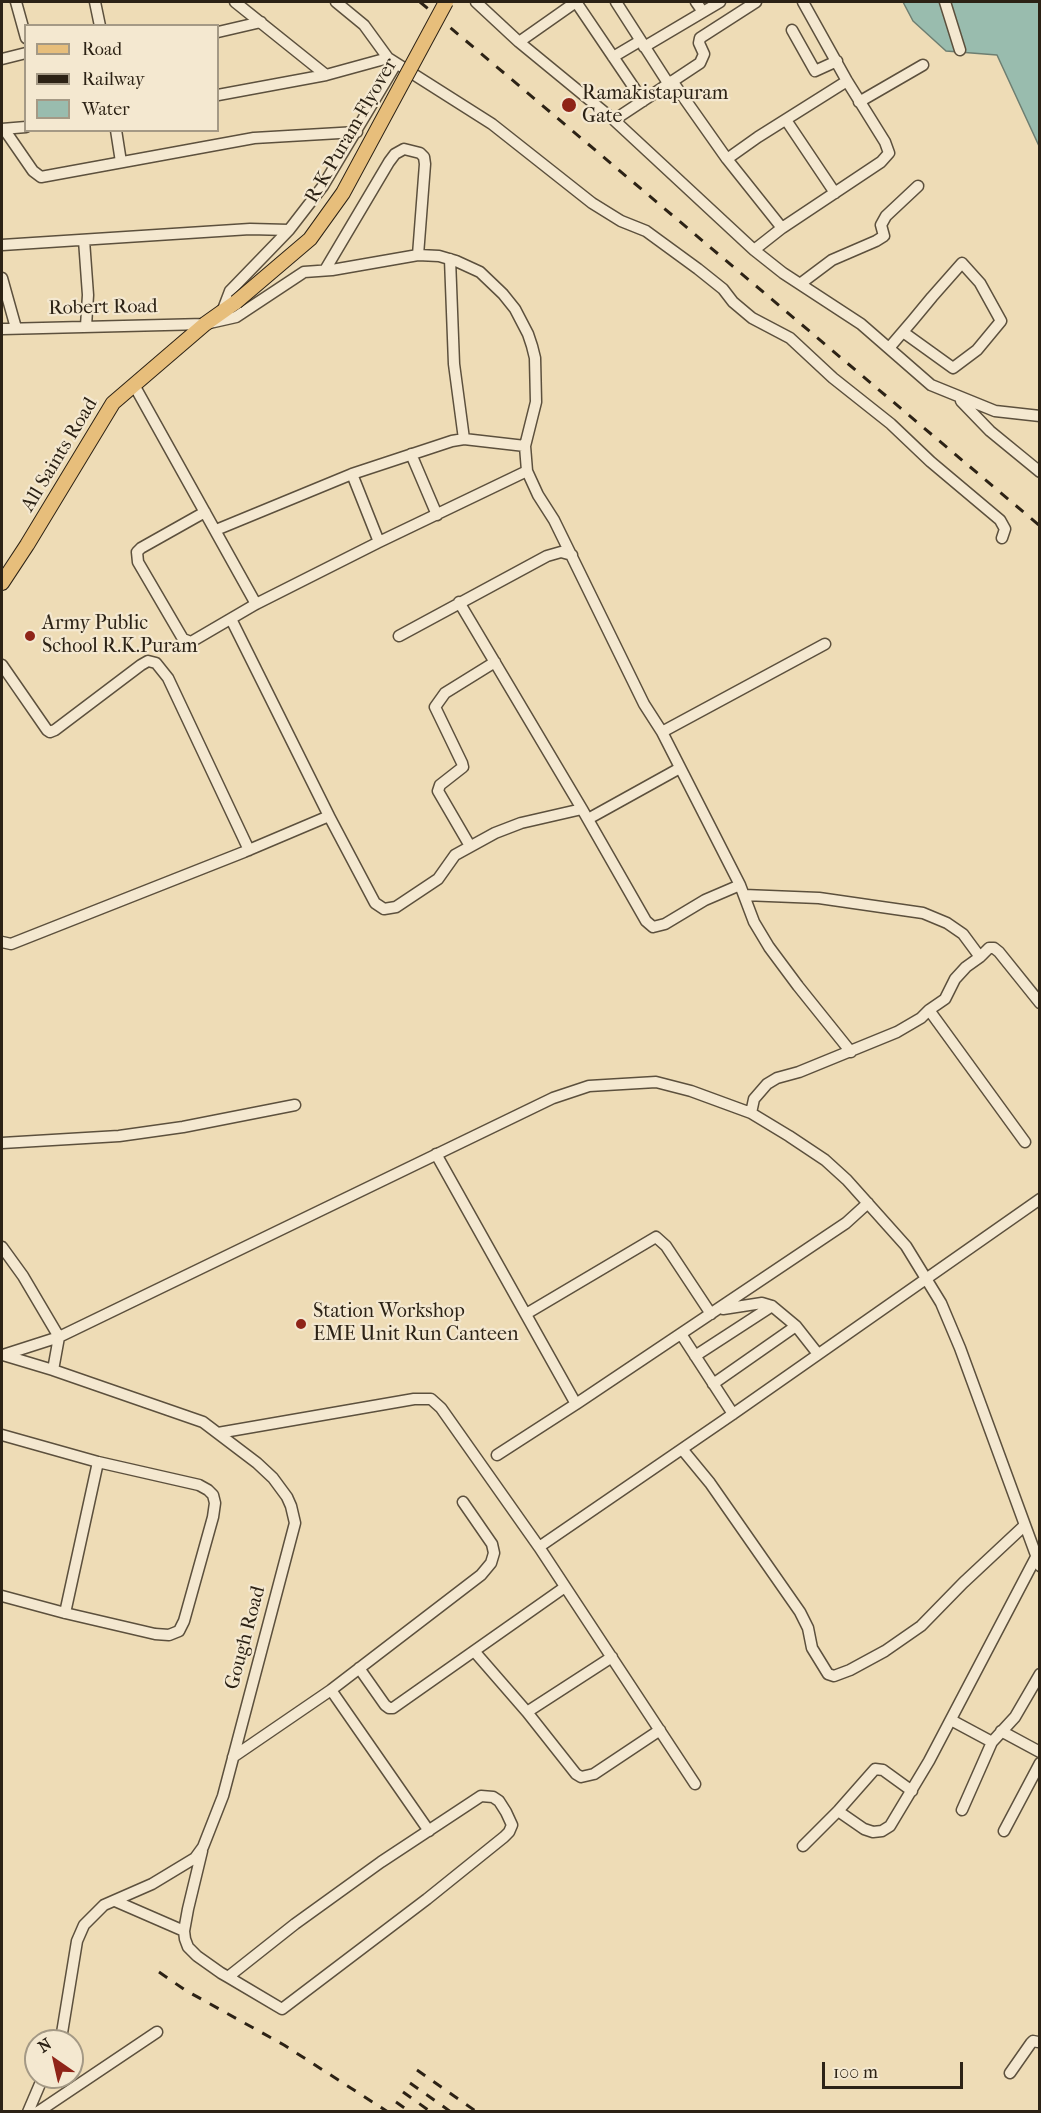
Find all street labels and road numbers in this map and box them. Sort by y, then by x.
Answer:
street label: R K Puram Flyover [301,54,403,208]
street label: Robert Road [48,295,158,321]
street label: All Saints Road [17,394,103,516]
street label: Gough Road [221,1584,271,1692]

